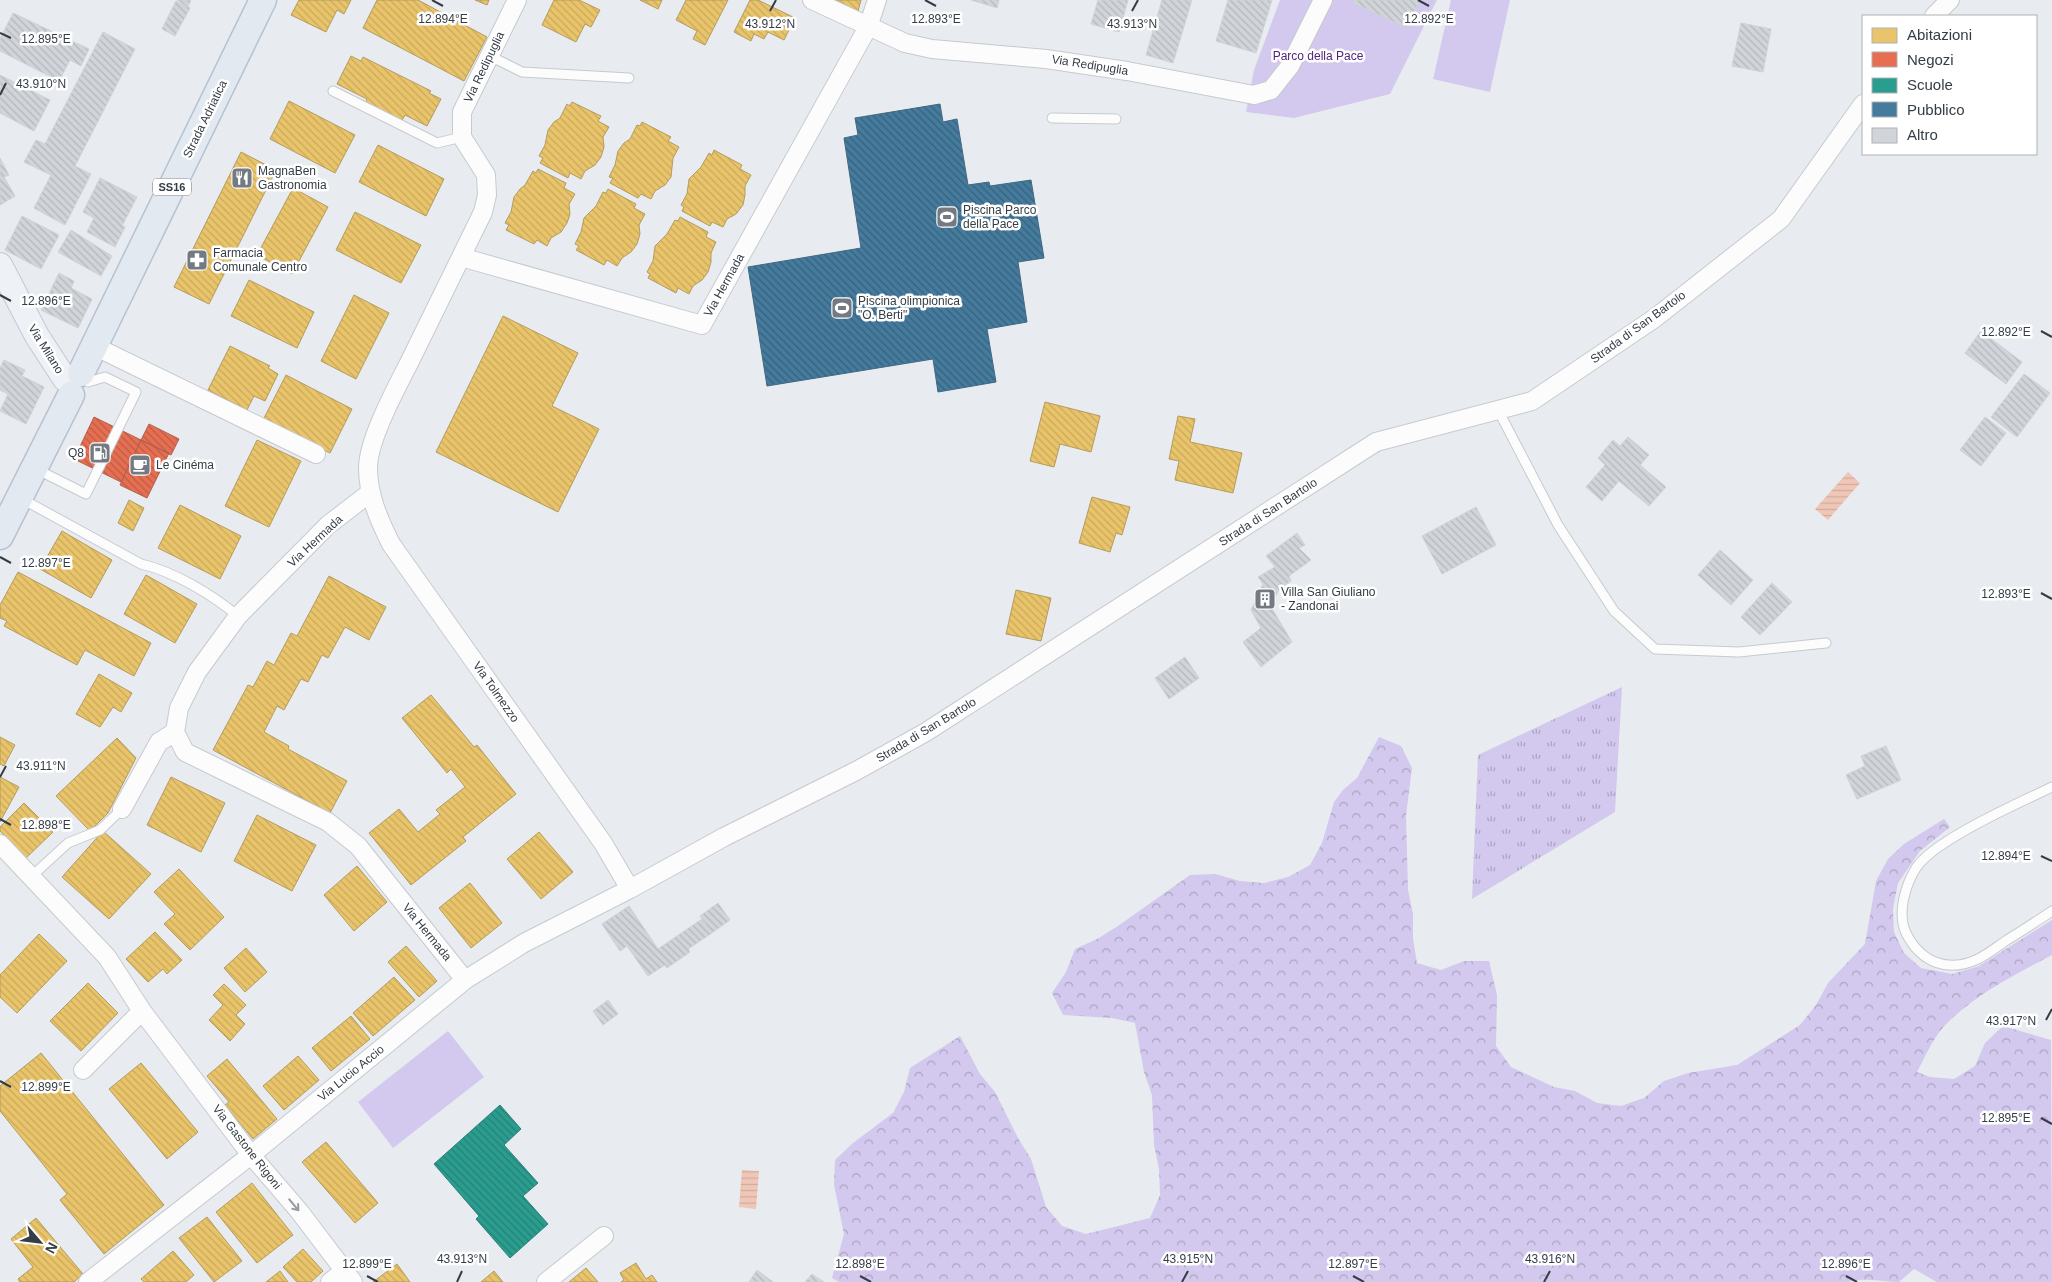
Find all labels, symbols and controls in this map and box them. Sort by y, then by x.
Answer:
text: 12.894°E [418,12,468,26]
text: 12.893°E [911,12,961,26]
text: 12.892°E [1404,12,1454,26]
legend [1862,15,2037,155]
text: 43.912°N [745,17,795,31]
text: 43.913°N [1107,17,1157,31]
text: Abitazioni [1907,26,1972,43]
street label: Via Redipuglia [461,29,507,105]
text: 12.895°E [21,32,71,46]
park label: Parco della Pace [1273,49,1364,63]
text: Negozi [1907,51,1954,68]
street label: Via Redipuglia [1051,52,1130,78]
text: Scuole [1907,76,1953,93]
text: 43.910°N [16,77,66,91]
street label: Strada Adriatica [180,78,230,160]
text: Pubblico [1907,101,1965,118]
text: Altro [1907,126,1938,143]
place label: MagnaBen Gastronomia [258,164,327,192]
restaurant icon: MagnaBen Gastronomia [230,166,254,190]
road number: SS16 [153,178,191,196]
place label: Piscina Parco della Pace [963,203,1037,231]
sports icon: Piscina Parco della Pace [935,205,959,229]
place label: Farmacia Comunale Centro [213,246,307,274]
pharmacy icon: Farmacia Comunale Centro [185,248,209,272]
street label: Via Hermada [701,251,747,319]
street label: Strada di San Bartolo [1588,288,1689,366]
text: 12.896°E [21,294,71,308]
place label: Piscina olimpionica "O. Berti" [858,294,960,322]
sports icon: Piscina olimpionica "O. Berti" [830,296,854,320]
street label: Via Milano [25,322,67,377]
text: 12.892°E [1981,325,2031,339]
fuel station icon: Q8 [88,441,112,465]
place label: Q8 [68,446,84,460]
cafe icon: Le Cinéma [128,453,152,477]
place label: Le Cinéma [156,458,214,472]
street label: Strada di San Bartolo [1216,475,1320,549]
street label: Via Hermada [285,512,346,570]
text: 12.897°E [21,556,71,570]
place label: Villa San Giuliano - Zandonai [1281,585,1376,613]
building icon: Villa San Giuliano - Zandonai [1253,587,1277,611]
text: 12.893°E [1981,587,2031,601]
street label: Via Tolmezzo [470,659,522,725]
street label: Strada di San Bartolo [874,694,979,765]
text: 43.911°N [16,759,66,773]
text: 12.898°E [21,818,71,832]
text: 12.894°E [1981,849,2031,863]
street label: Via Hermada [400,900,455,964]
text: 43.917°N [1986,1014,2036,1028]
street label: Via Lucio Accio [315,1042,387,1104]
text: 12.899°E [21,1080,71,1094]
street label: Via Gastone Rigoni [210,1102,284,1192]
text: 12.895°E [1981,1111,2031,1125]
one-way arrow [288,1199,299,1212]
north arrow [15,1217,65,1267]
text: N [42,1240,61,1256]
text: 43.913°N [437,1252,487,1266]
text: 43.915°N [1163,1252,1213,1266]
text: 43.916°N [1525,1252,1575,1266]
text: 12.899°E [342,1257,392,1271]
text: 12.898°E [835,1257,885,1271]
text: 12.897°E [1328,1257,1378,1271]
text: 12.896°E [1821,1257,1871,1271]

